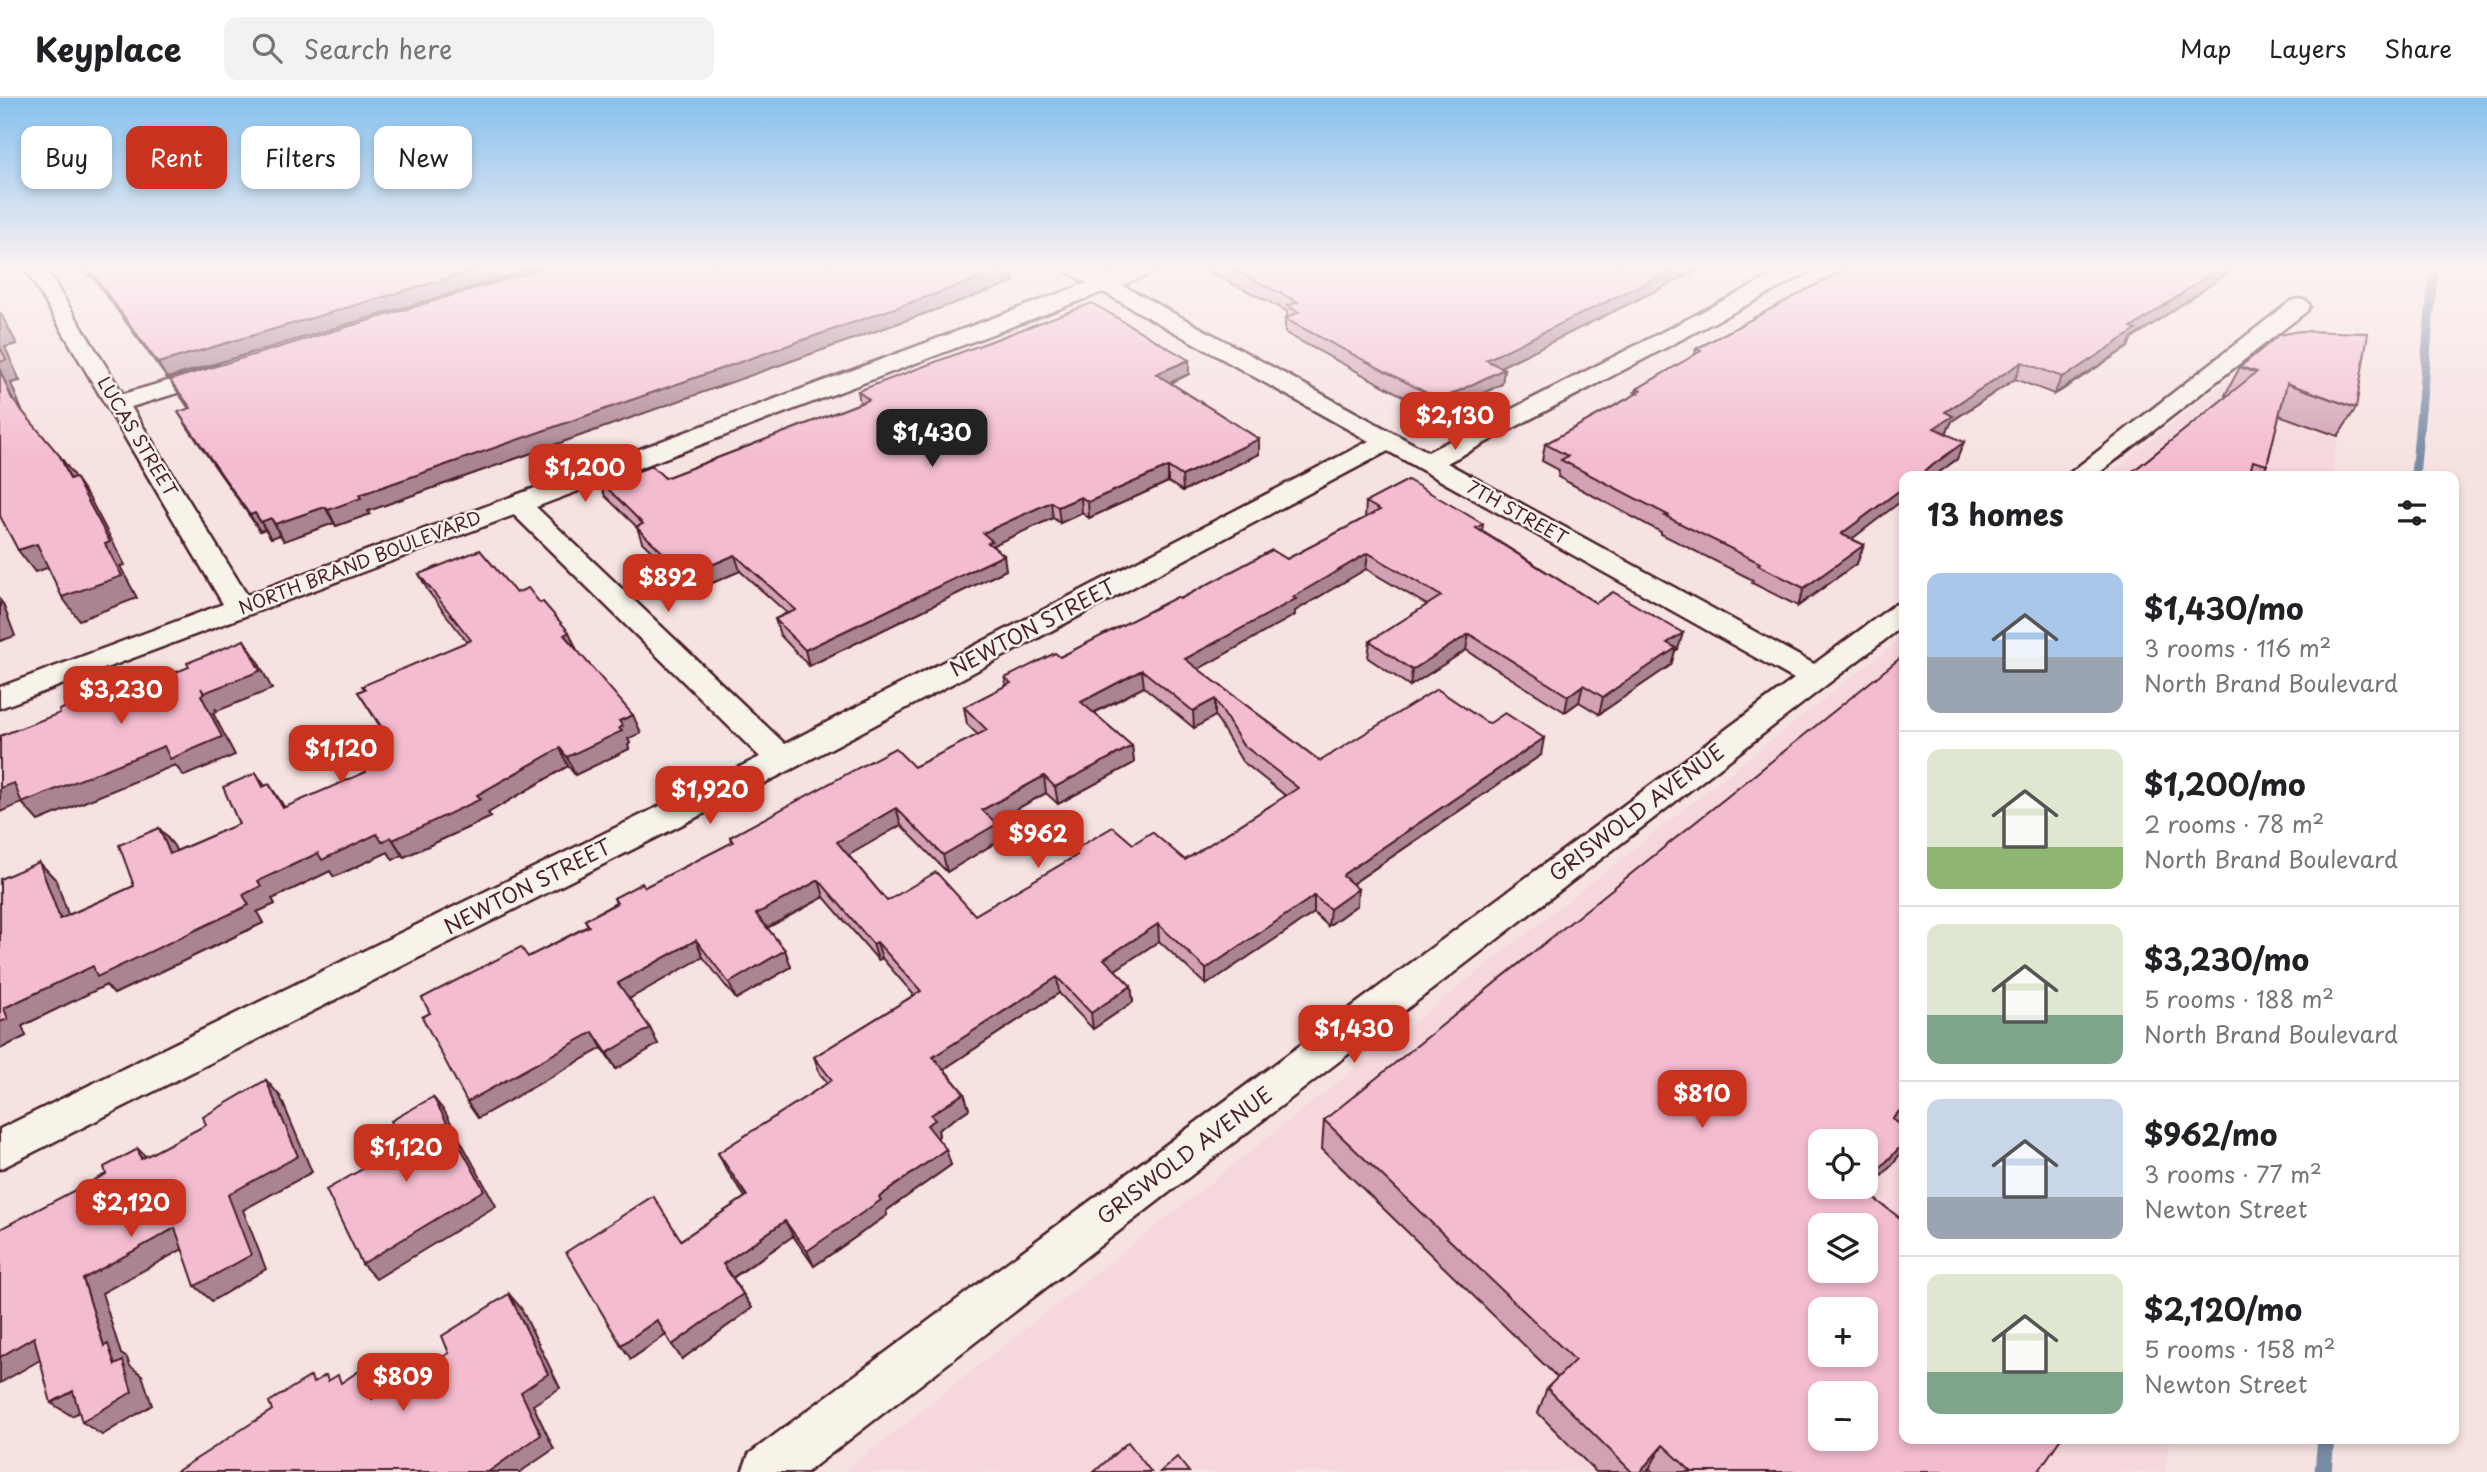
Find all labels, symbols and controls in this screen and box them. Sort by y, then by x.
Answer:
search box [224,17,714,80]
text: Keyplace [35,23,182,73]
icon: search [248,29,286,67]
text: Search here [304,29,452,68]
text: Map [2180,30,2231,66]
text: Layers [2269,30,2346,66]
text: Share [2384,30,2452,66]
chip: Buy [21,126,112,189]
chip: Rent [126,126,227,189]
chip: Filters [241,126,360,189]
chip: New [374,126,472,189]
street label: LUCAS STREET [92,371,185,502]
pin: $2,130 [1398,392,1512,452]
text: $2,130 [1416,397,1494,432]
pin: $1,430 [875,410,989,469]
text: $1,430 [892,414,972,449]
pin: $1,200 [528,444,642,504]
text: $1,200 [545,449,625,484]
street label: 7TH STREET [1462,473,1574,551]
text: 13 homes [1927,491,2064,536]
icon: filters [2393,494,2431,532]
street label: NORTH BRAND BOULEVARD [234,503,485,620]
pin: $892 [627,554,709,614]
text: $892 [639,559,697,594]
street label: NEWTON STREET [943,569,1121,683]
text: $1,430/mo [2144,585,2304,630]
icon: home [1983,601,2067,685]
text: 3 rooms · 116 m² [2144,630,2331,665]
text: North Brand Boulevard [2144,665,2398,700]
pin: $3,230 [64,666,178,726]
text: $3,230 [79,671,163,706]
pin: $1,120 [284,726,398,785]
text: $1,120 [305,730,377,765]
street label: GRISWOLD AVENUE [1541,735,1730,888]
text: $1,200/mo [2144,761,2306,806]
pin: $1,920 [653,766,767,826]
text: $1,920 [671,771,749,806]
icon: home [1983,777,2067,861]
text: 2 rooms · 78 m² [2144,806,2324,841]
pin: $962 [997,810,1079,870]
text: $962 [1009,815,1067,850]
street label: NEWTON STREET [438,829,617,941]
text: North Brand Boulevard [2144,841,2398,876]
text: $3,230/mo [2144,936,2309,981]
icon: home [1983,952,2067,1036]
text: 5 rooms · 188 m² [2144,981,2334,1016]
pin: $1,430 [1297,1006,1411,1065]
text: $1,430 [1314,1010,1394,1045]
text: North Brand Boulevard [2144,1016,2398,1051]
pin: $810 [1661,1070,1743,1130]
text: $810 [1674,1075,1730,1110]
street label: GRISWOLD AVENUE [1089,1078,1278,1231]
text: $962/mo [2144,1111,2277,1156]
pin: $1,120 [349,1124,463,1184]
icon: home [1983,1127,2067,1211]
text: $1,120 [370,1129,442,1164]
map controls [1808,1129,1878,1451]
button: locate [1808,1129,1878,1199]
text: 3 rooms · 77 m² [2144,1156,2322,1191]
pin: $2,120 [74,1180,188,1239]
text: $2,120 [92,1184,170,1219]
text: Newton Street [2144,1191,2307,1226]
button: layers [1808,1213,1878,1283]
text: $2,120/mo [2144,1286,2302,1331]
button: + [1808,1297,1878,1367]
icon: home [1983,1302,2067,1386]
text: 5 rooms · 158 m² [2144,1331,2336,1366]
pin: $809 [362,1354,444,1413]
text: $809 [373,1358,433,1393]
text: Newton Street [2144,1366,2307,1401]
button: − [1808,1381,1878,1451]

